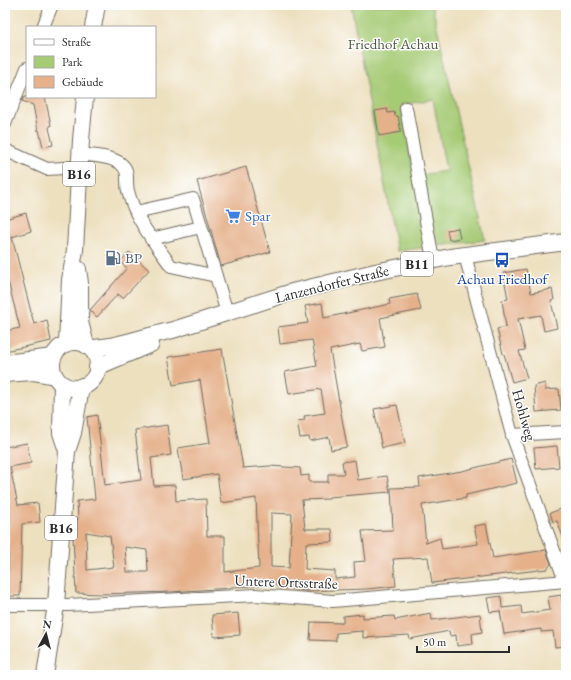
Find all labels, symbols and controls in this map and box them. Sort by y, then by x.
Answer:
legend [26,26,156,98]
text: Straße [62,34,91,50]
park label: Friedhof Achau [348,34,438,53]
text: Park [62,54,83,70]
text: Gebäude [62,74,104,90]
road number: B16 [63,162,95,186]
place label: Spar [245,206,270,225]
supermarket icon: Spar [224,207,242,225]
place label: BP [125,248,142,267]
fuel station icon: BP [104,249,122,267]
bus stop icon: Achau Friedhof [493,251,511,269]
road number: B11 [401,252,433,276]
street label: Lanzendorfer Straße [273,260,391,307]
place label: Achau Friedhof [456,269,550,288]
street label: Hohlweg [508,387,541,443]
road number: B16 [45,516,77,540]
street label: Untere Ortsstraße [234,570,338,593]
north arrow [26,614,66,654]
text: N [42,617,53,632]
scale bar [417,628,509,654]
text: 50 m [423,634,447,650]

